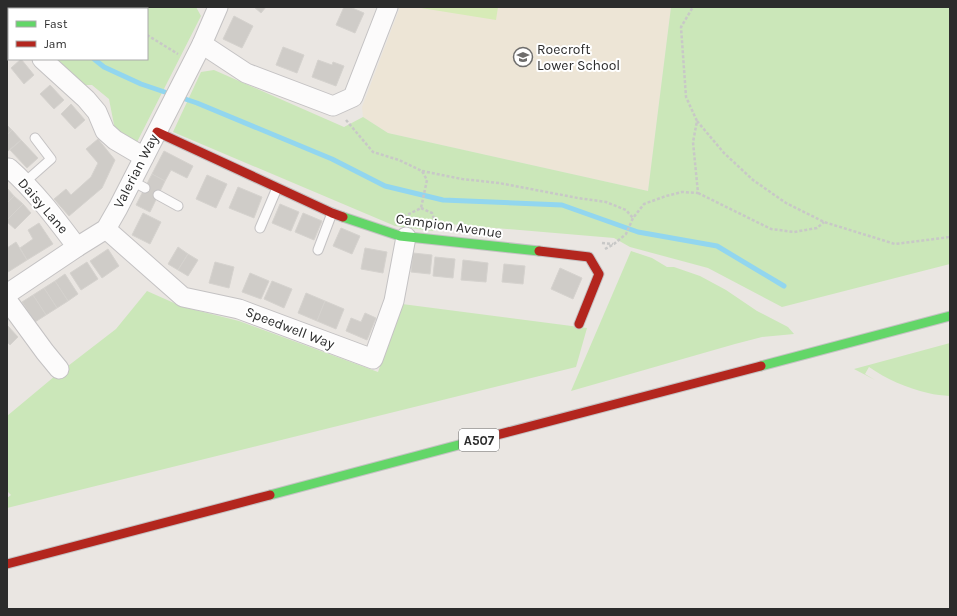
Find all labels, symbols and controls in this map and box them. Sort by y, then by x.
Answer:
legend [8,8,148,60]
text: Fast [44,17,68,31]
text: Jam [44,37,67,51]
place label: Roecroft Lower School [537,41,620,74]
school or university icon: Roecroft Lower School [512,46,534,68]
street label: Valerian Way [110,131,162,211]
street label: Daisy Lane [14,175,72,237]
street label: Campion Avenue [395,210,503,242]
street label: Speedwell Way [243,303,337,353]
road number: A507 [459,429,499,451]

